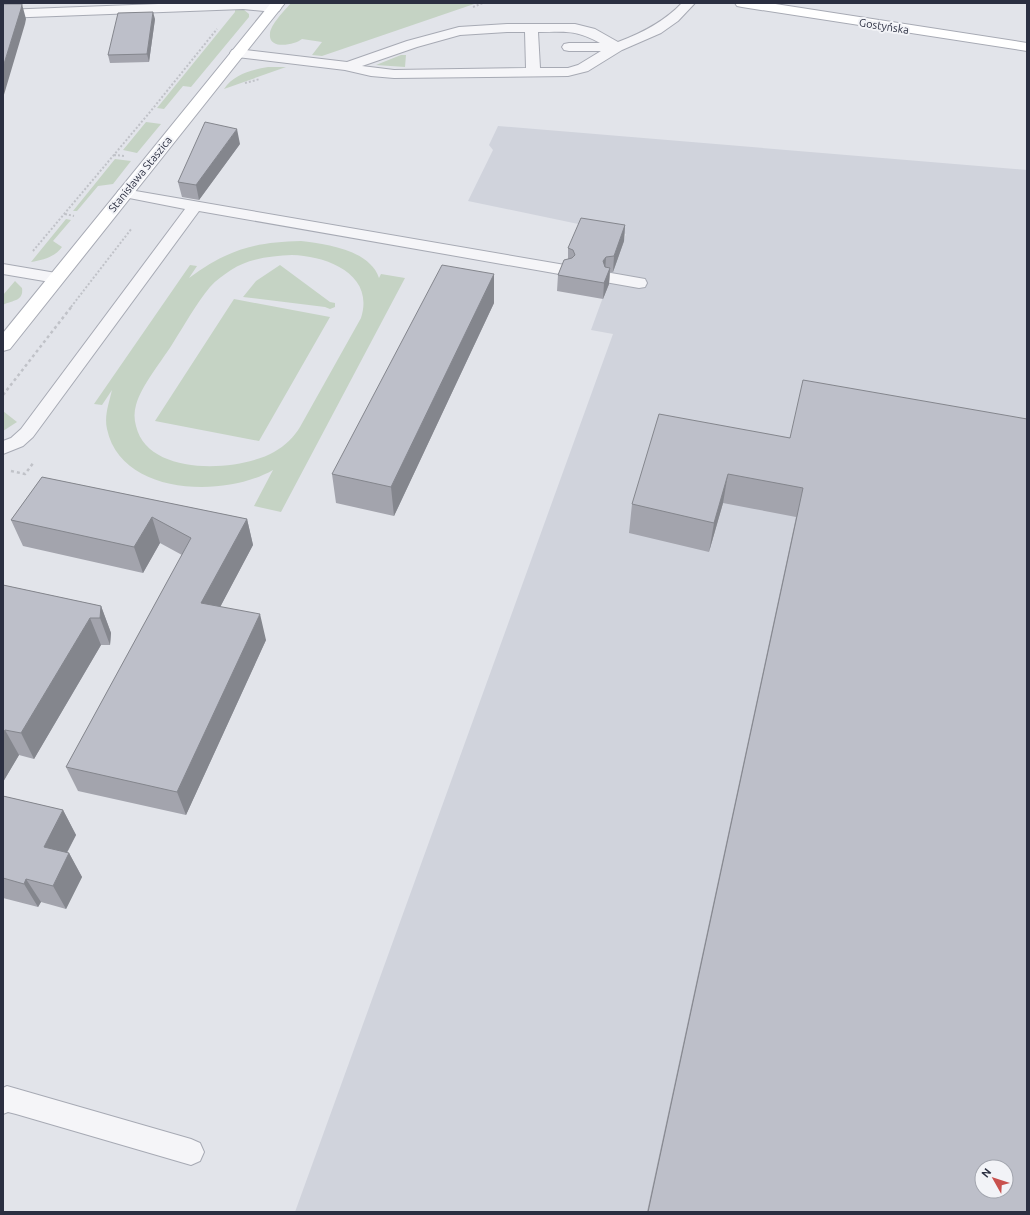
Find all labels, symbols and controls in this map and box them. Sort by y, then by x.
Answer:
street label: Gostyńska [858,16,910,36]
street label: Stanisława Staszica [106,134,174,214]
north arrow [974,1159,1014,1199]
text: N [979,1166,993,1180]

